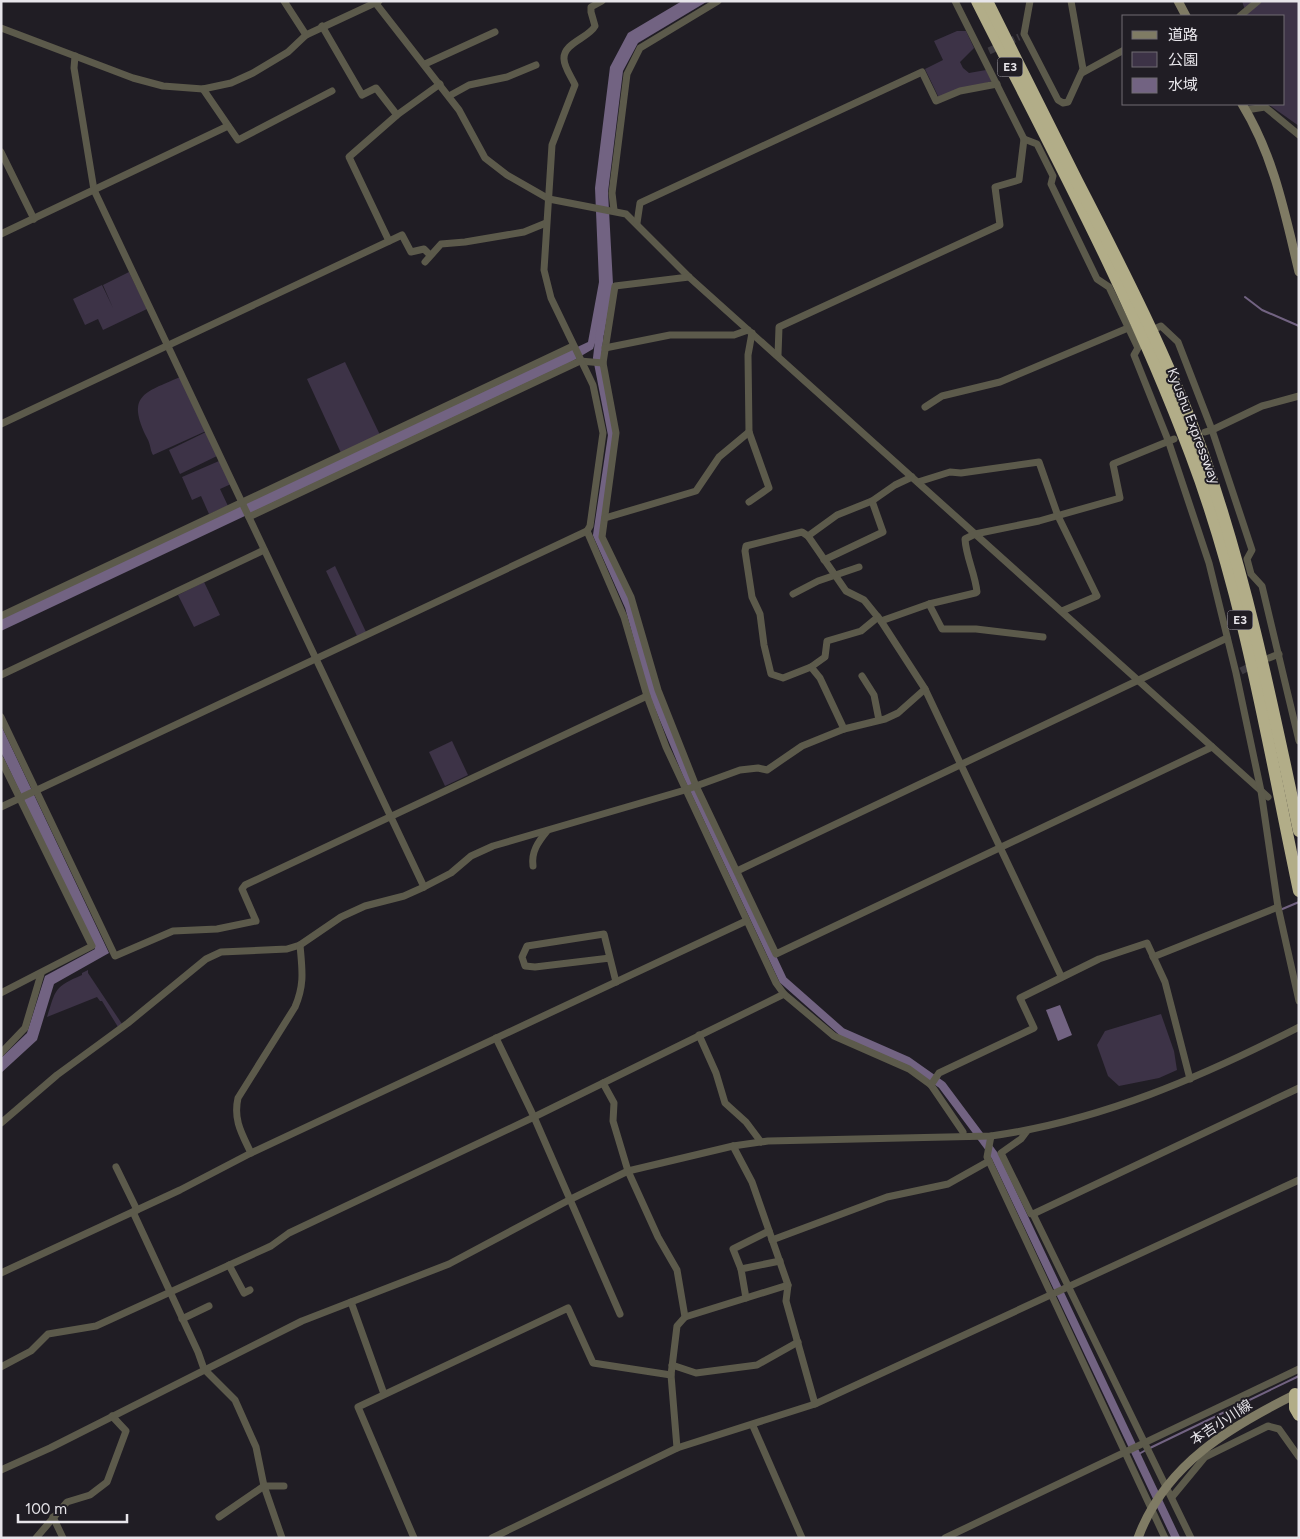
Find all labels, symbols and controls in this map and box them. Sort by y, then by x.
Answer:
legend [1122,15,1285,105]
text: 道路 [1168,26,1198,44]
text: 公園 [1168,51,1198,69]
road number: E3 [998,58,1022,76]
text: 水域 [1168,76,1198,94]
street label: Kyushu Expressway [1164,366,1224,487]
road number: E3 [1228,610,1252,630]
street label: 本吉小川線 [1187,1396,1255,1449]
scale bar [18,1492,126,1524]
text: 100 m [25,1500,67,1518]

